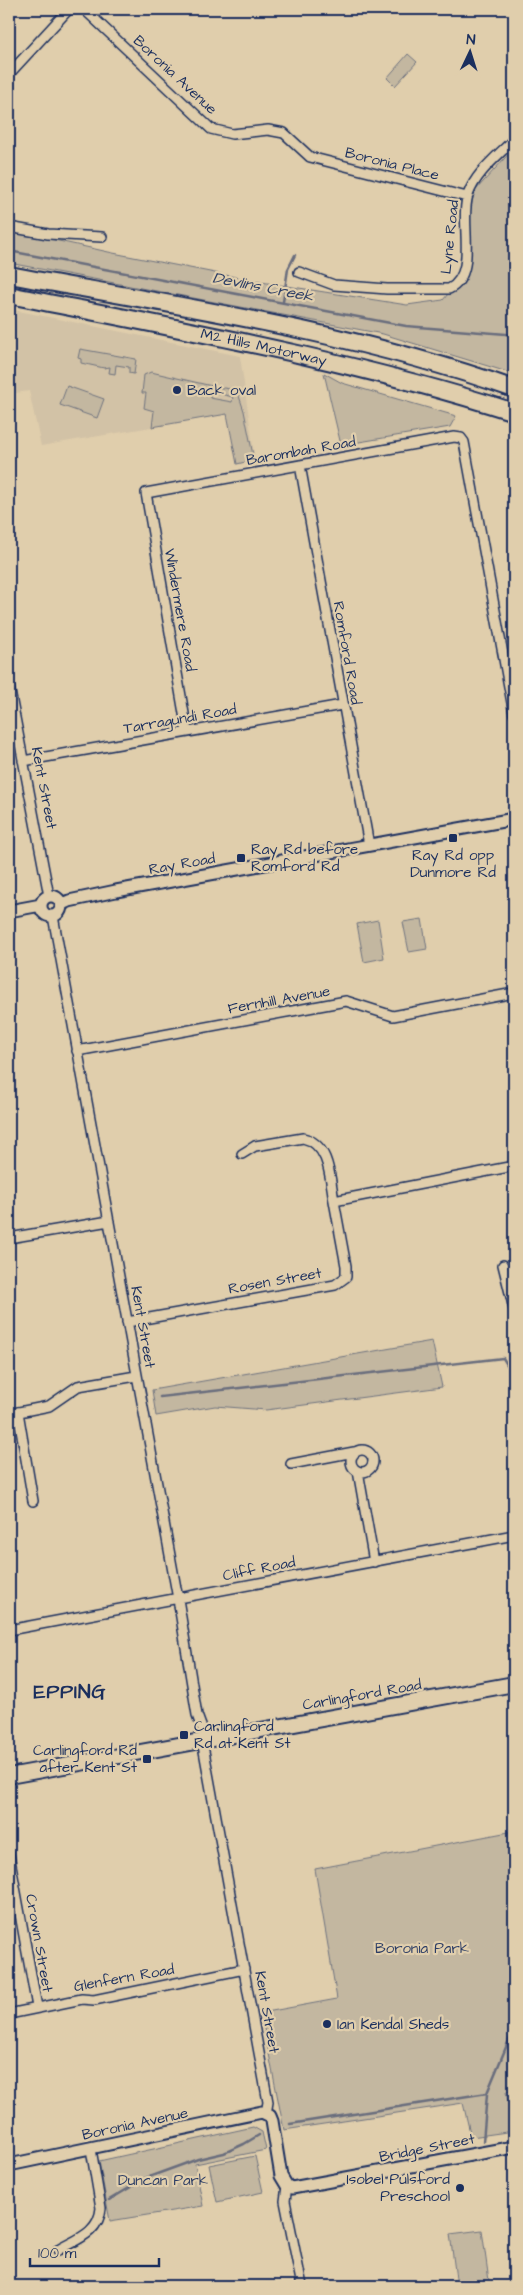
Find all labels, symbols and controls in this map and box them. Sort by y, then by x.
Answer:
north arrow [446,28,496,78]
text: N [466,30,476,50]
street label: Boronia Avenue [128,31,222,119]
street label: Boronia Place [343,142,441,186]
street label: Lyne Road [436,198,465,275]
water label: Devlins Creek [211,266,316,308]
street label: M2 Hills Motorway [199,323,329,372]
place label: Back oval [187,380,256,401]
marker: Back oval [171,384,183,396]
street label: Barombah Road [245,431,358,471]
street label: Windermere Road [159,547,201,673]
street label: Romford Road [328,600,366,707]
street label: Tarragundi Road [122,699,239,740]
street label: Kent Street [26,745,62,831]
marker: Ray Rd opp Dunmore Rd [447,832,459,844]
place label: Ray Rd before Romford Rd [251,839,358,877]
place label: Ray Rd opp Dunmore Rd [410,845,496,883]
street label: Ray Road [147,848,217,881]
marker: Ray Rd before Romford Rd [235,852,247,864]
street label: Fernhill Avenue [226,981,332,1019]
street label: Rosen Street [227,1262,323,1300]
street label: Kent Street [125,1284,161,1370]
street label: Cliff Road [221,1552,297,1586]
street label: Carlingford Road [301,1674,423,1717]
district label: EPPING [34,1678,106,1706]
place label: Carlingford Rd at Kent St [194,1716,291,1754]
marker: Carlingford Rd at Kent St [178,1729,190,1741]
place label: Carlingford Rd after Kent St [33,1740,137,1778]
marker: Carlingford Rd after Kent St [141,1753,153,1765]
street label: Crown Street [20,1892,58,1994]
park label: Boronia Park [375,1938,469,1959]
street label: Glenfern Road [72,1959,176,1997]
street label: Kent Street [249,1969,285,2055]
place label: Ian Kendal Sheds [337,2014,450,2035]
marker: Ian Kendal Sheds [321,2018,333,2030]
street label: Boronia Avenue [80,2103,190,2145]
street label: Bridge Street [377,2128,477,2169]
place label: Isobel Pulsford Preschool [346,2169,450,2207]
park label: Duncan Park [118,2170,208,2191]
marker: Isobel Pulsford Preschool [454,2182,466,2194]
scale bar [30,2235,159,2267]
text: 100 m [38,2243,77,2264]

